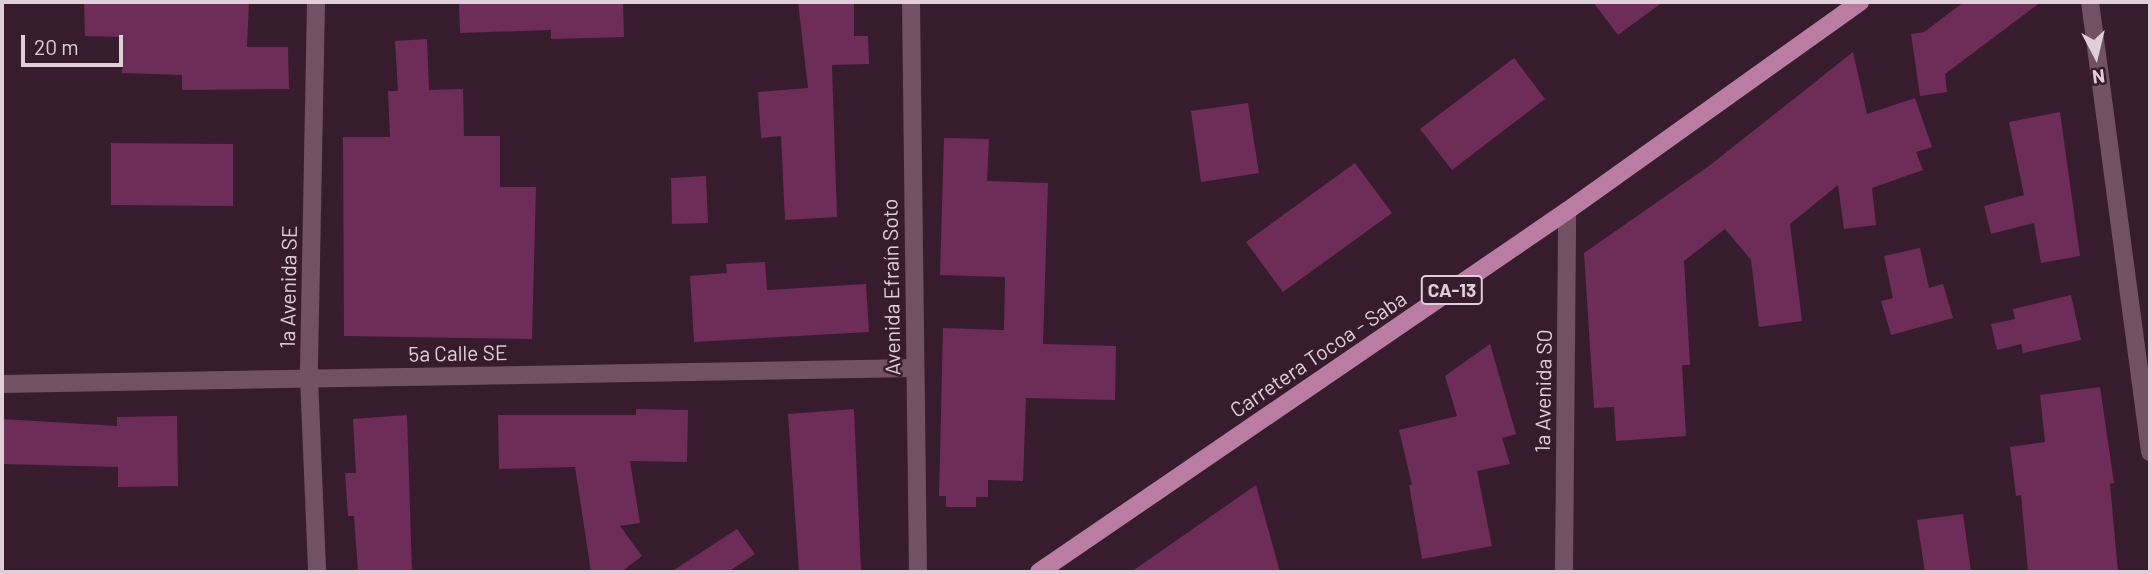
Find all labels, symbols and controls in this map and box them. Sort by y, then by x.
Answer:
scale bar [24,21,126,65]
north arrow [2061,21,2131,91]
text: 20 m [34,34,79,59]
text: N [2091,65,2106,90]
street label: Avenida Efraín Soto [877,198,905,376]
street label: 1a Avenida SE [274,225,302,349]
road number: CA-13 [1420,274,1484,306]
street label: Carretera Tocoa - Saba [1225,286,1411,422]
street label: 1a Avenida SO [1529,329,1557,453]
street label: 5a Calle SE [408,340,508,366]

